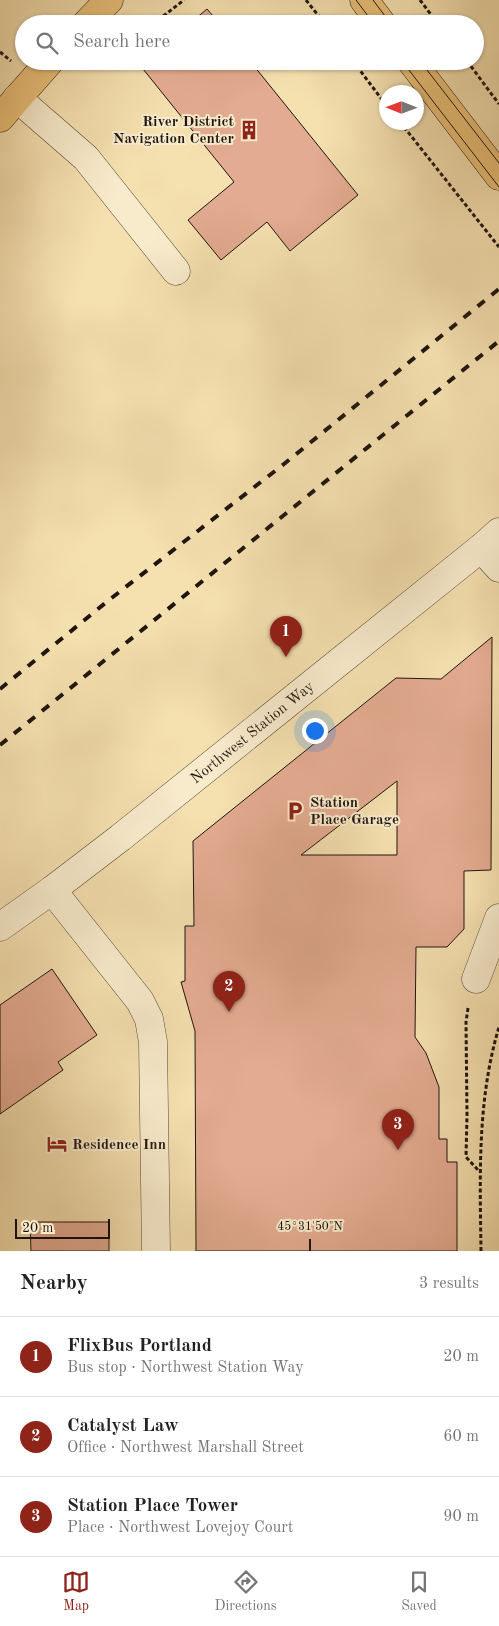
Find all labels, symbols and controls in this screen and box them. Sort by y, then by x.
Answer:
search box [15,15,484,70]
icon: search [33,29,61,57]
text: Search here [73,33,170,52]
north arrow [379,85,424,130]
place label: River District Navigation Center [113,115,235,147]
building icon: River District Navigation Center [238,119,260,141]
pin: 1 [270,616,302,657]
street label: Northwest Station Way [189,679,317,787]
your location [302,718,328,744]
place label: Station Place Garage [310,796,399,828]
parking icon: Station Place Garage [284,800,306,822]
pin: 2 [213,971,245,1012]
pin: 3 [382,1109,414,1150]
hotel icon: Residence Inn [46,1133,68,1155]
place label: Residence Inn [72,1138,166,1153]
scale bar [15,1216,110,1239]
text: 45°31'50"N [277,1220,343,1233]
text: 20 m [22,1221,53,1235]
text: Nearby [20,1273,88,1294]
text: 3 results [419,1276,479,1292]
text: FlixBus Portland [67,1337,212,1356]
text: 1 [31,1349,41,1365]
text: 20 m [443,1349,479,1365]
text: Bus stop · Northwest Station Way [67,1360,304,1376]
text: Catalyst Law [67,1417,179,1436]
text: 2 [31,1429,41,1445]
text: 60 m [443,1429,479,1445]
text: Office · Northwest Marshall Street [67,1440,304,1456]
text: Station Place Tower [67,1497,238,1516]
text: 3 [31,1509,41,1525]
text: 90 m [443,1509,479,1525]
text: Place · Northwest Lovejoy Court [67,1520,293,1536]
tab: Map [62,1568,90,1615]
tab: Directions [215,1568,277,1615]
tab: Saved [401,1568,437,1615]

